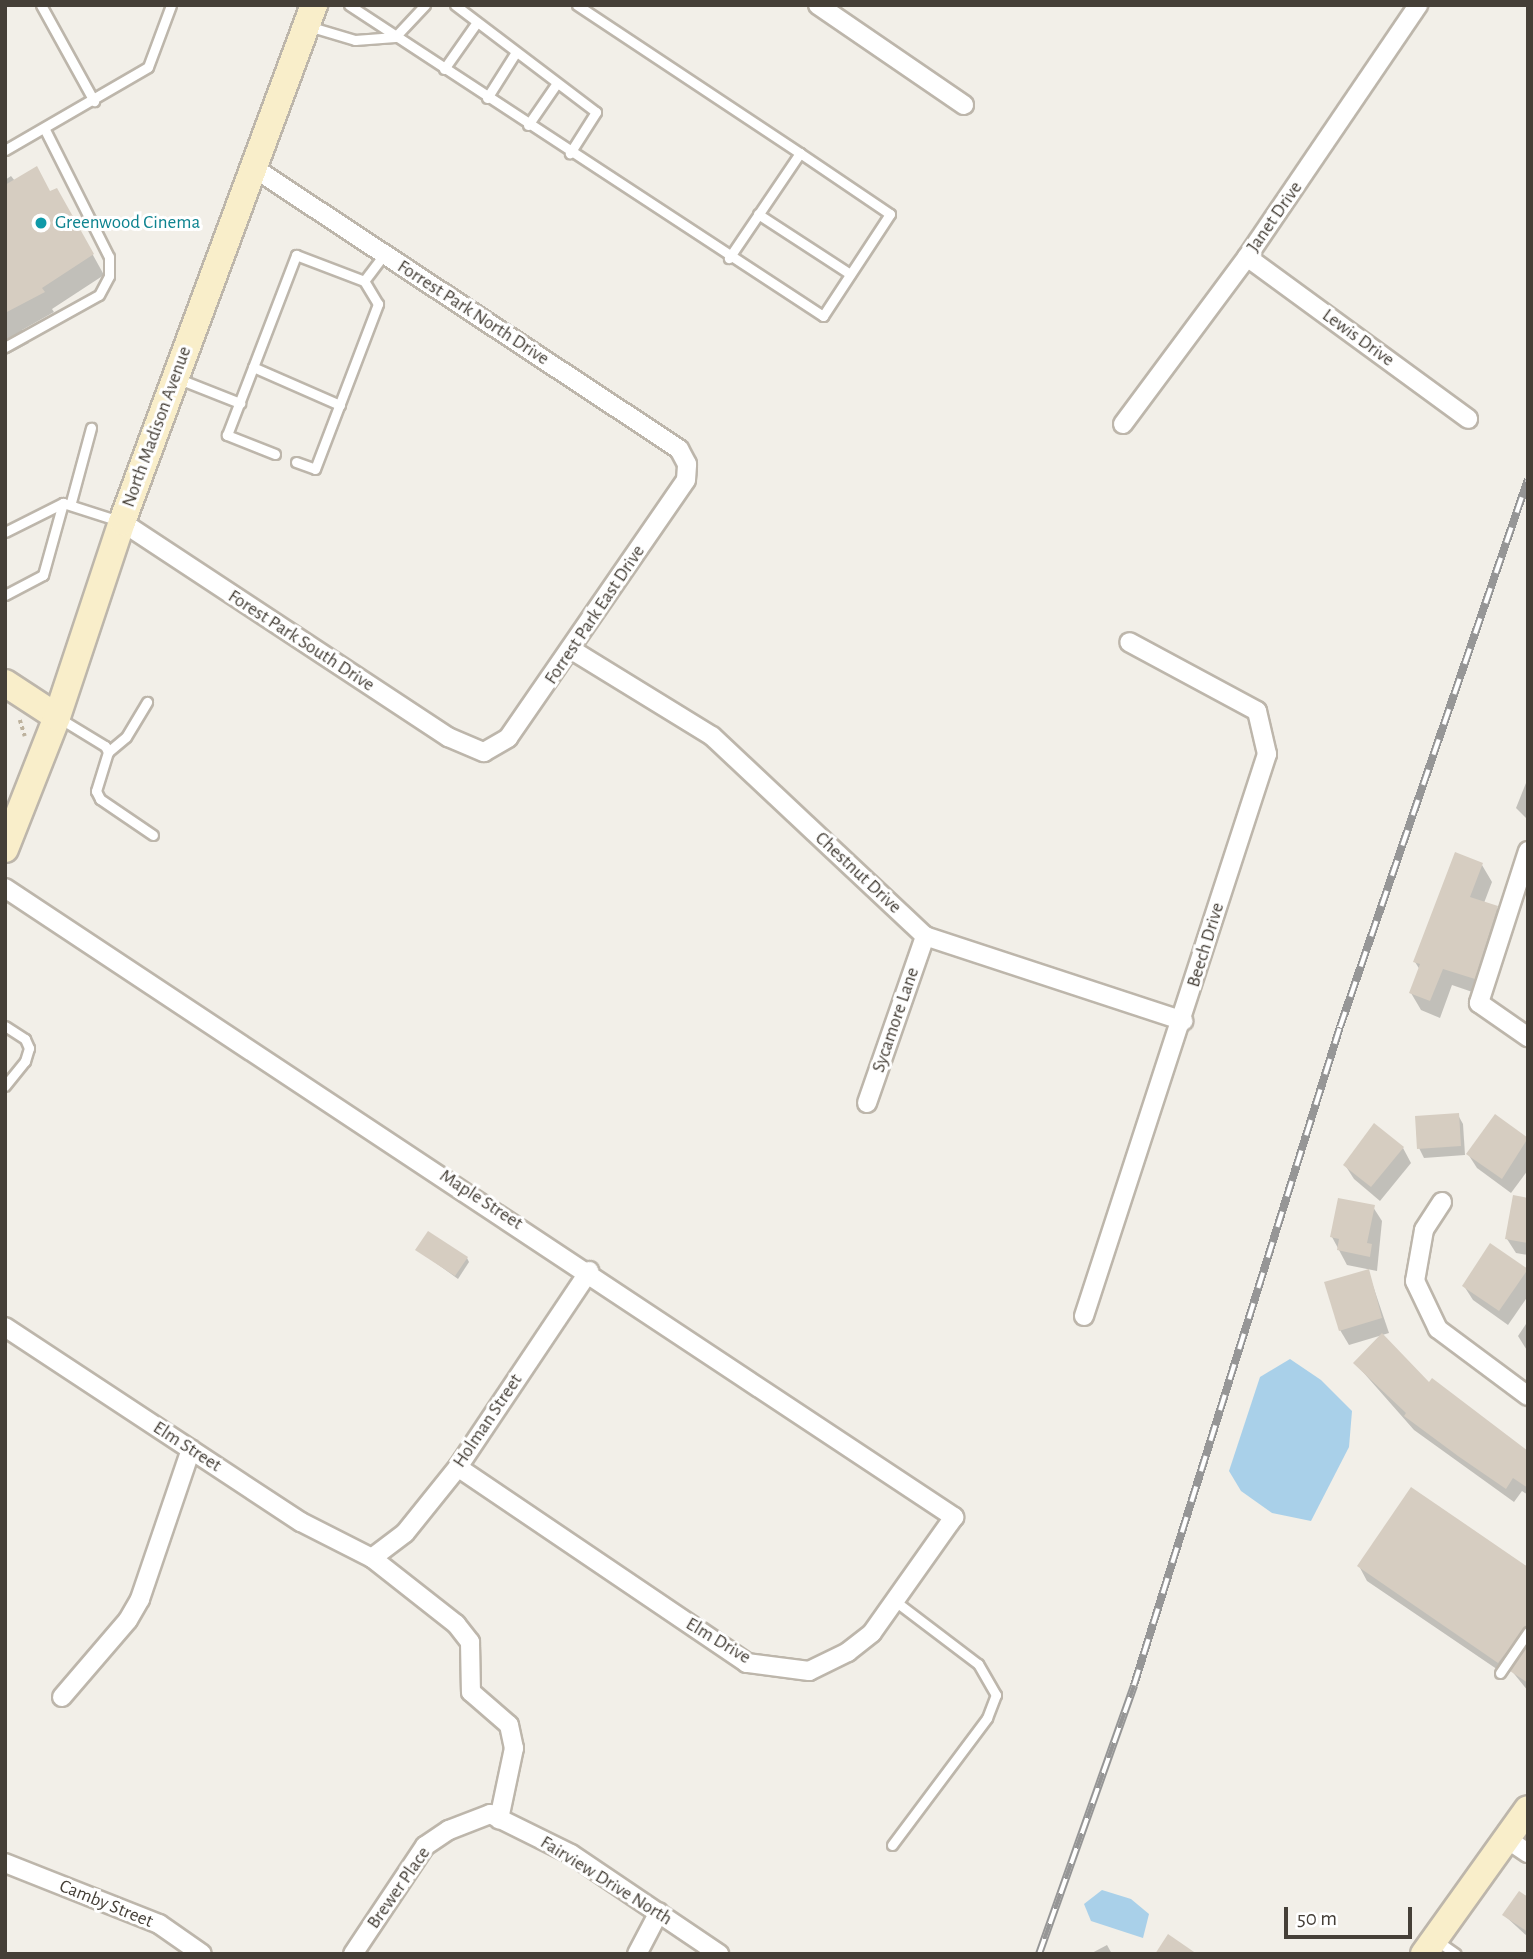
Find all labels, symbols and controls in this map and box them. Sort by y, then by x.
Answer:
street label: Janet Drive [1242,177,1308,257]
place label: Greenwood Cinema [55,212,200,234]
marker: Greenwood Cinema [33,215,49,231]
street label: Forrest Park North Drive [393,255,553,371]
street label: Lewis Drive [1318,304,1398,372]
street label: North Madison Avenue [117,343,197,511]
street label: Forrest Park East Drive [540,541,650,689]
street label: Forest Park South Drive [224,585,378,697]
street label: Chestnut Drive [810,827,906,919]
street label: Beech Drive [1182,900,1230,990]
street label: Sycamore Lane [867,964,925,1076]
street label: Maple Street [435,1165,527,1235]
street label: Holman Street [448,1370,528,1472]
street label: Elm Street [149,1416,225,1478]
street label: Elm Drive [681,1613,755,1669]
street label: Fairview Drive North [536,1831,676,1931]
street label: Brewer Place [362,1843,436,1933]
street label: Camby Street [56,1875,156,1933]
scale bar [1288,1892,1416,1936]
text: 50 m [1297,1908,1337,1929]

